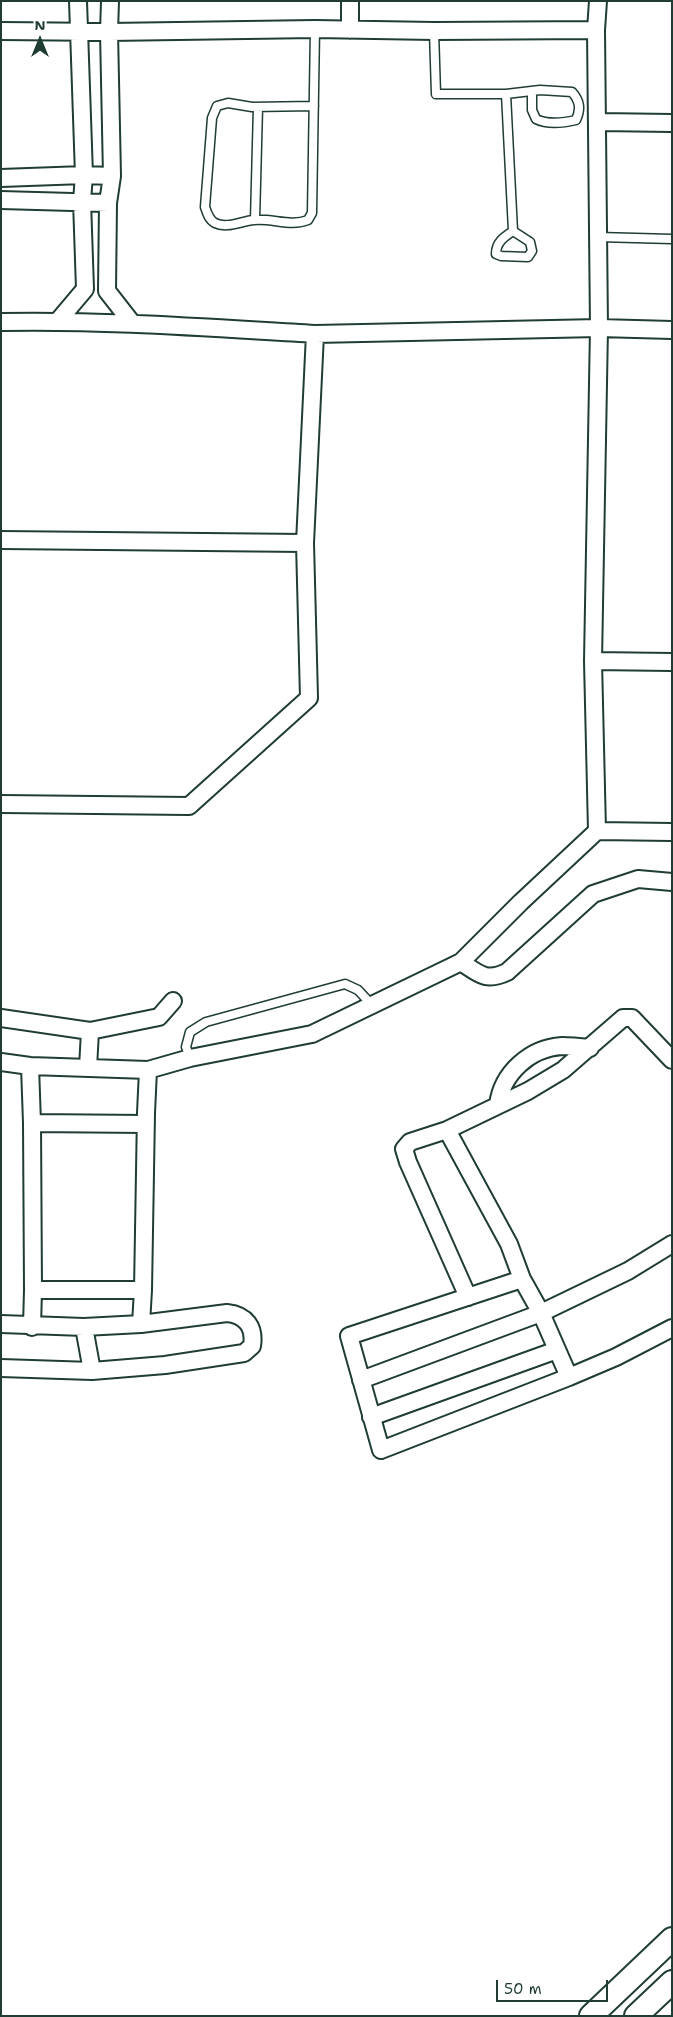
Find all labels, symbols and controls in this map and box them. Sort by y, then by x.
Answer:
north arrow [15,15,65,65]
text: N [34,16,46,34]
scale bar [498,1970,610,2002]
text: 50 m [504,1979,542,1999]

